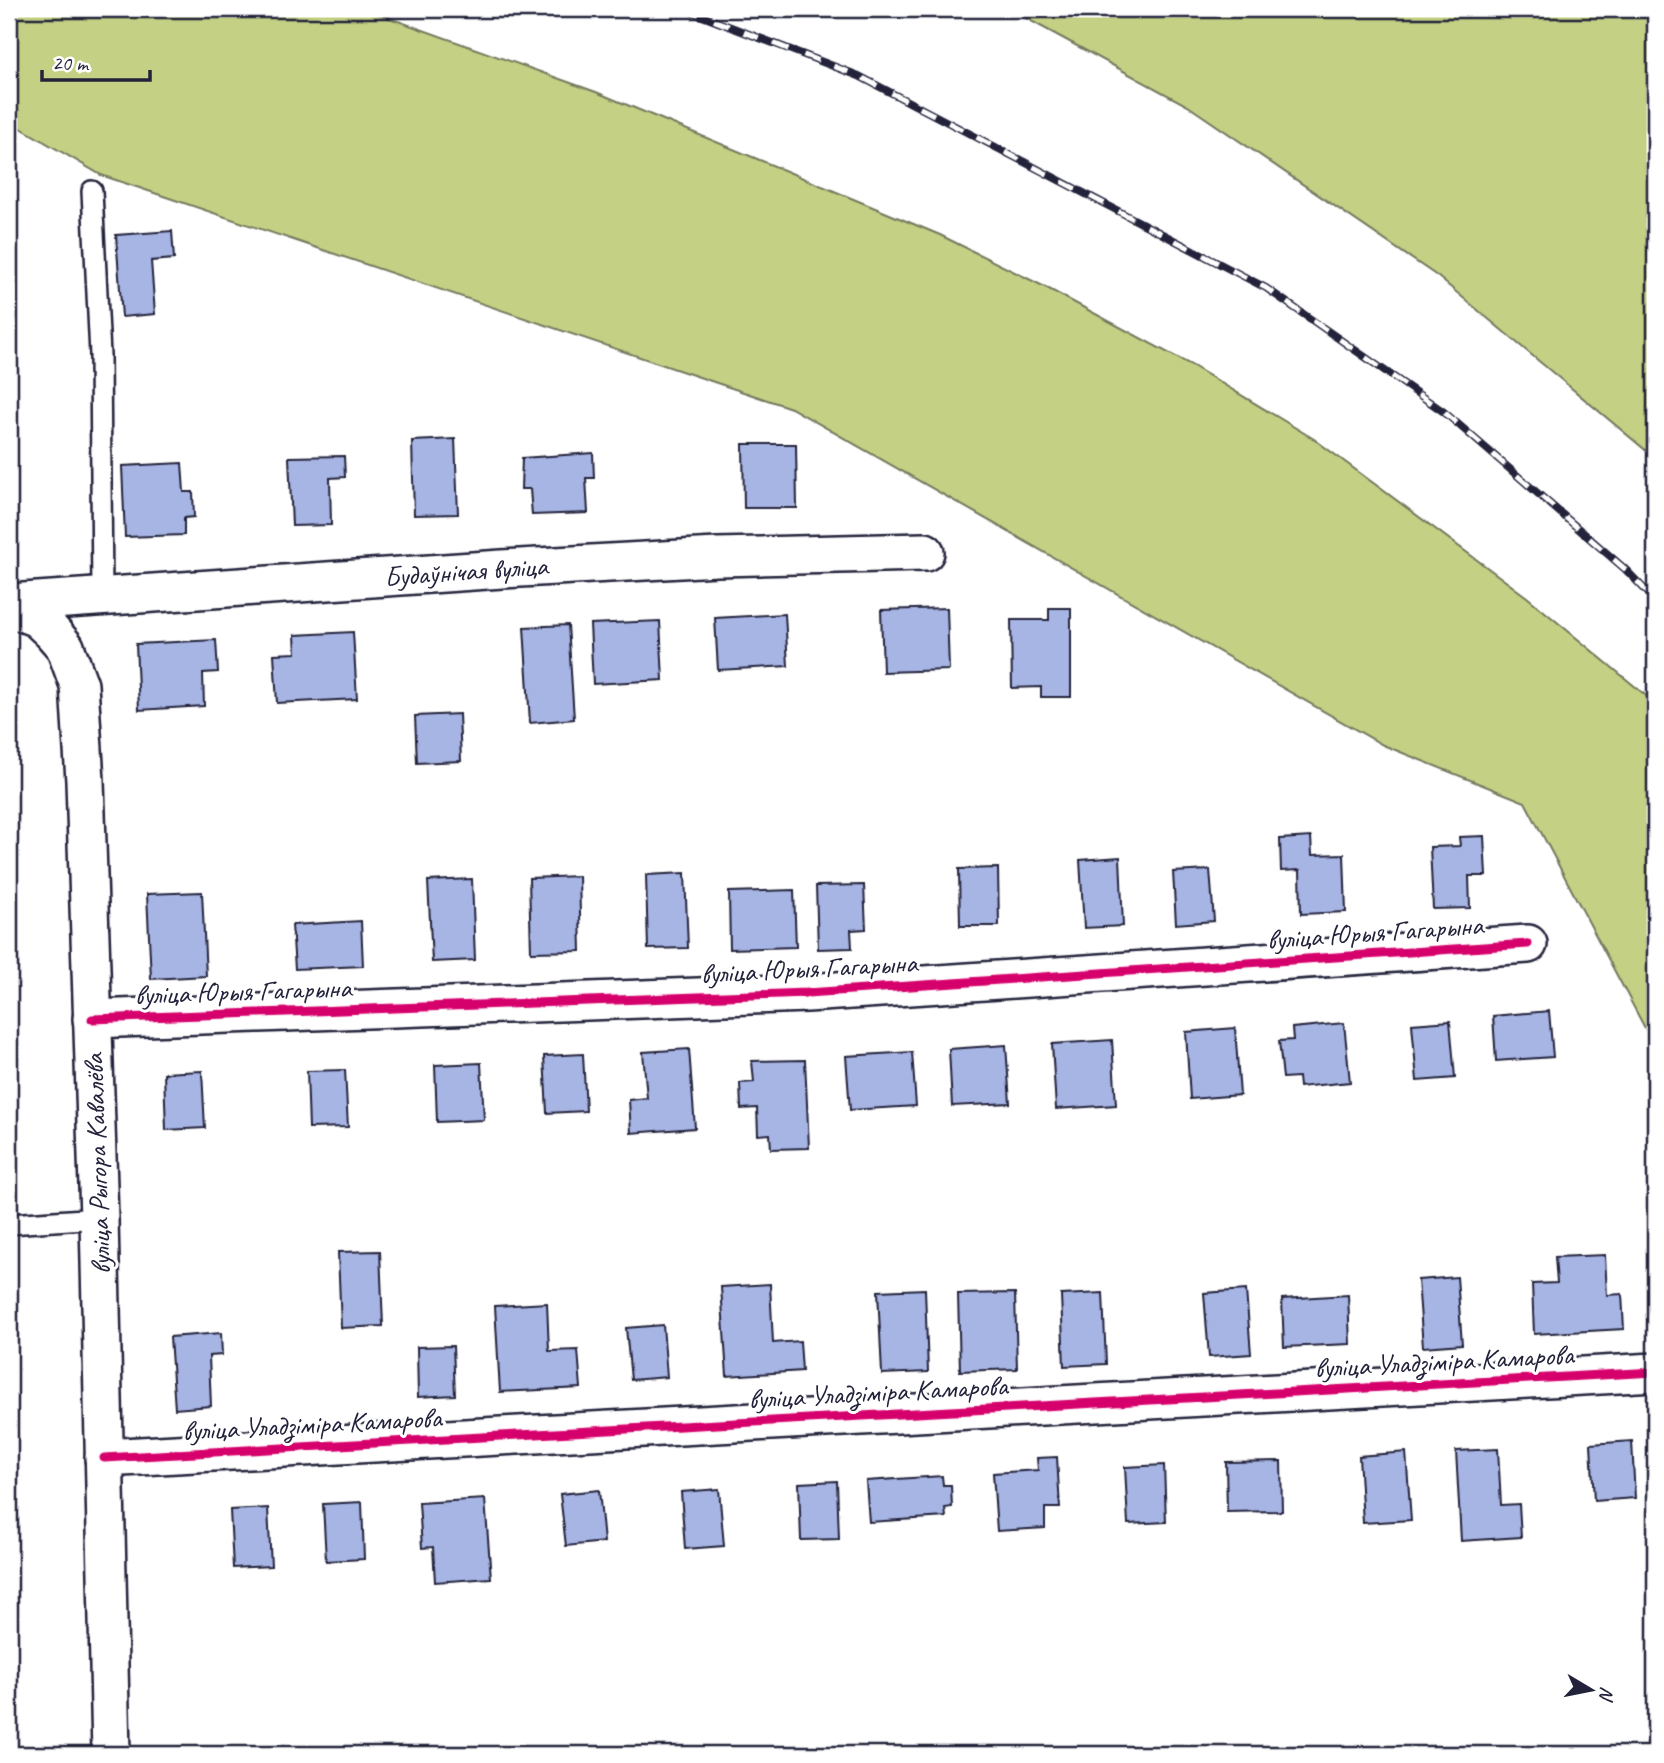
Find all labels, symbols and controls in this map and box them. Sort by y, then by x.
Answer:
scale bar [42,38,150,82]
text: 20 m [52,50,90,76]
street label: Будаўнічая вуліца [383,548,551,594]
street label: вуліца Юрыя Гагарына [1266,907,1486,957]
street label: вуліца Юрыя Гагарына [700,945,920,991]
street label: вуліца Юрыя Гагарына [134,970,354,1012]
street label: вуліца Рыгора Кавалёва [76,1051,118,1275]
street label: вуліца Уладзіміра Камарова [1314,1337,1576,1386]
street label: вуліца Уладзіміра Камарова [748,1368,1010,1417]
street label: вуліца Уладзіміра Камарова [182,1400,444,1449]
north arrow [1556,1654,1626,1724]
text: N [1593,1685,1620,1704]

